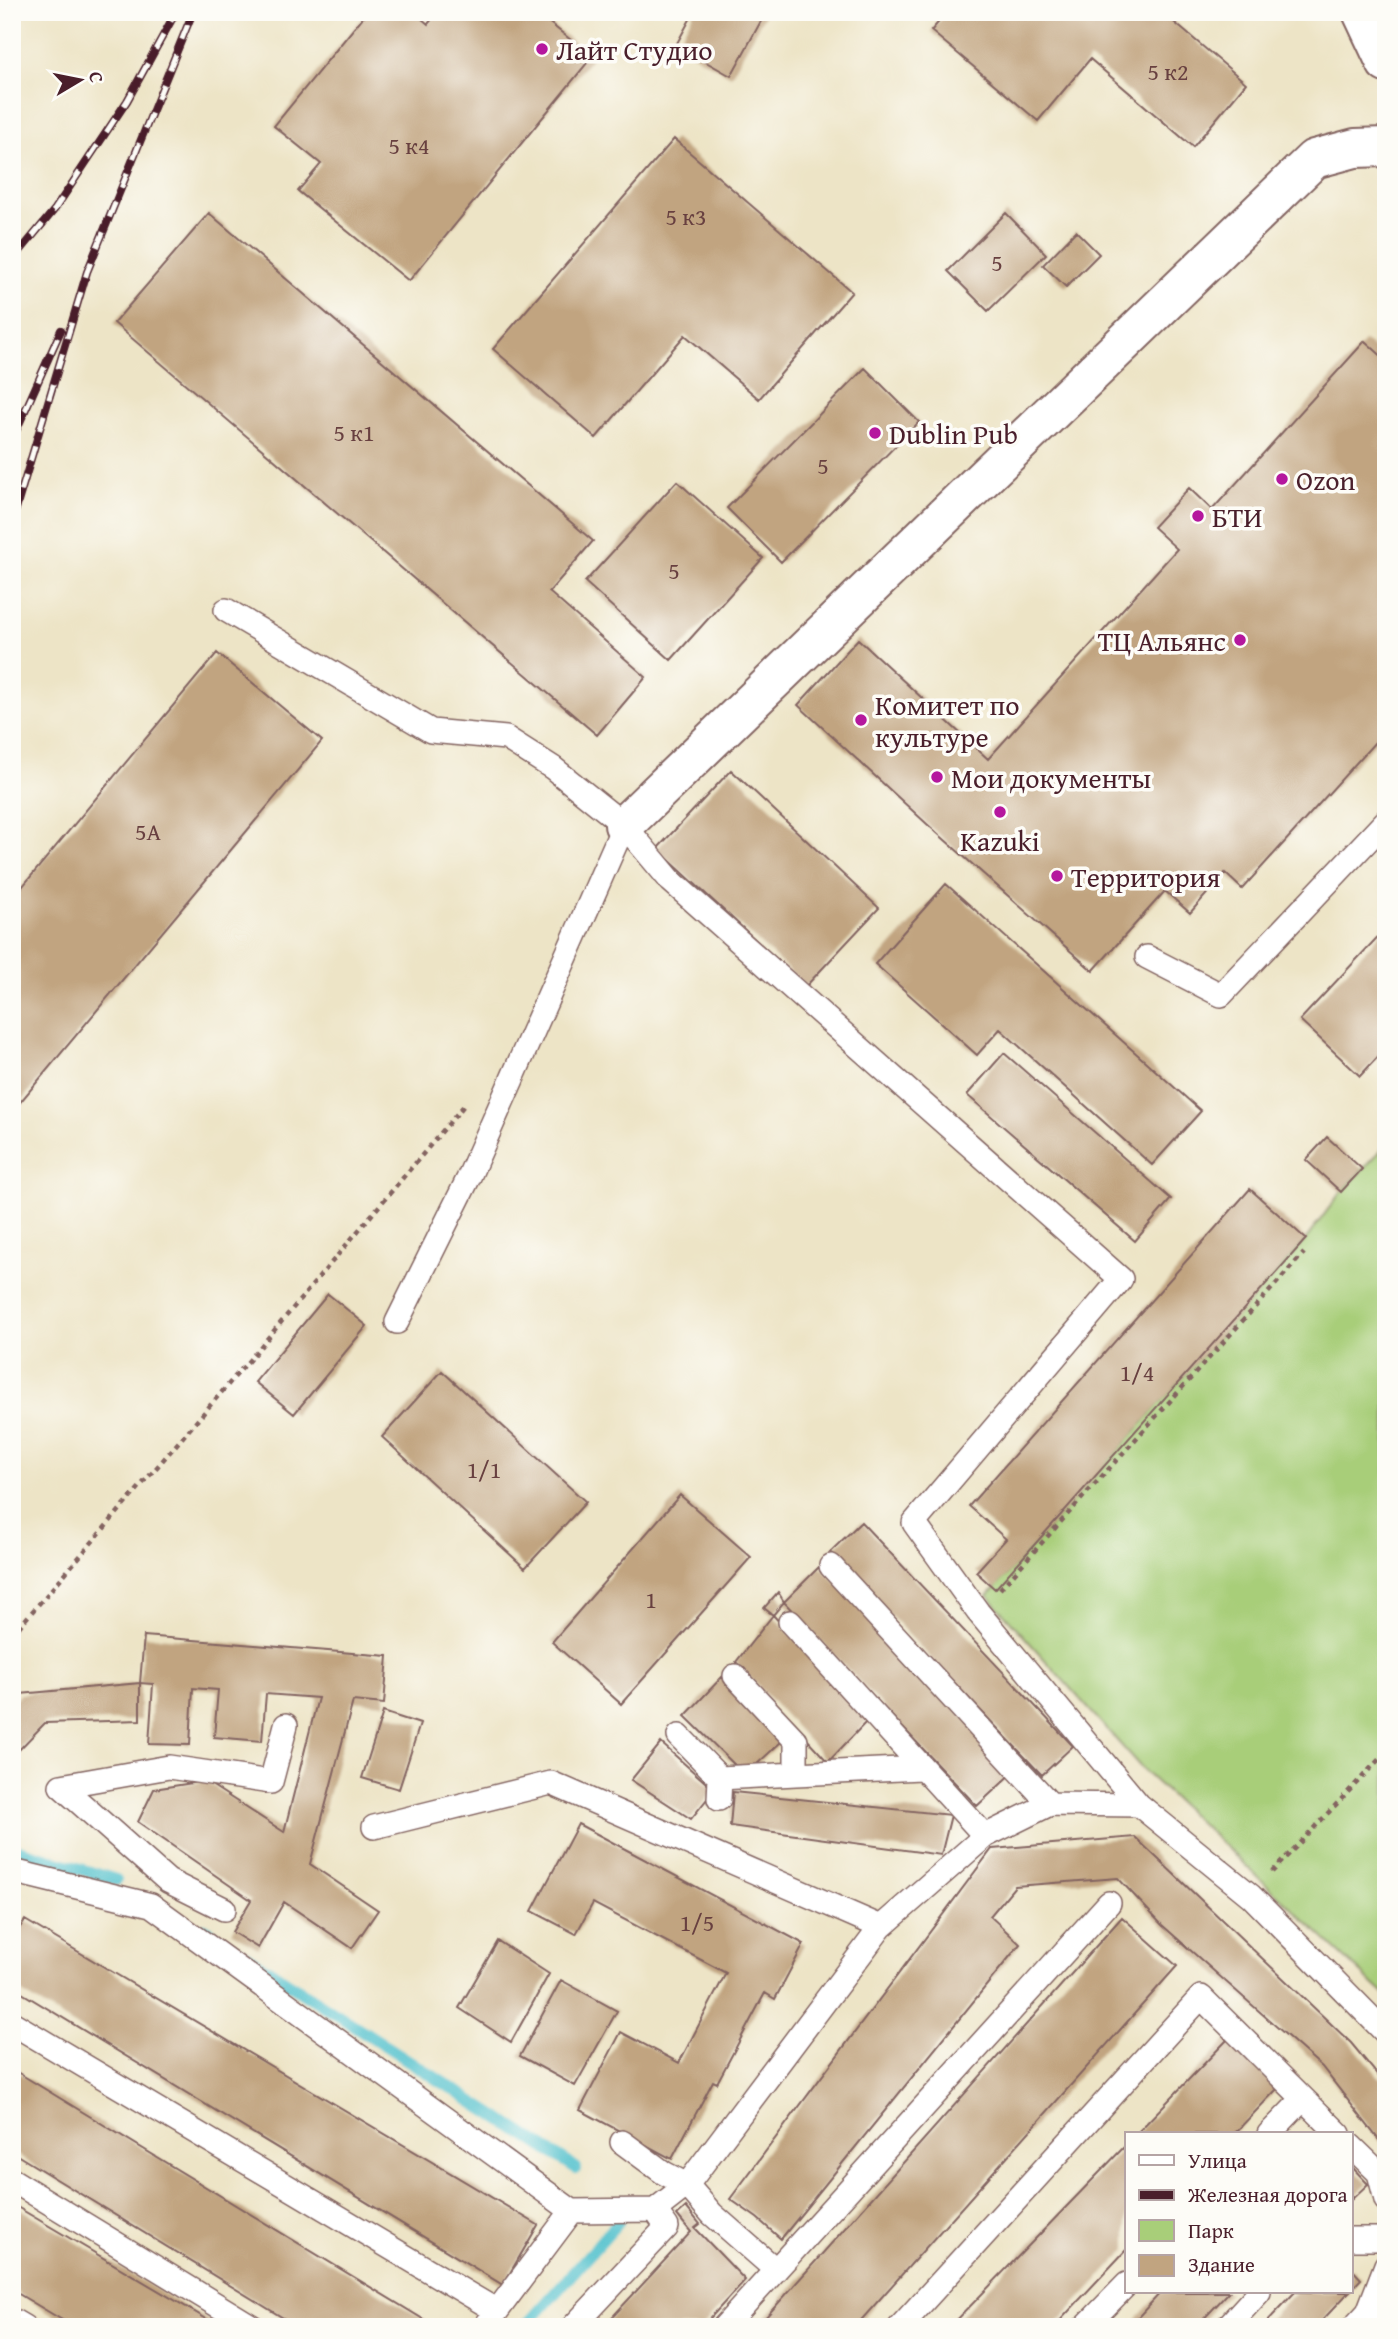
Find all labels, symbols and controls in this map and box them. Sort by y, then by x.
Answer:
place label: Лайт Студио [556,29,713,70]
marker: Лайт Студио [534,41,550,57]
north arrow [46,46,116,116]
house number: 5 к2 [1148,54,1188,89]
text: С [82,69,112,85]
house number: 5 к4 [389,128,429,163]
house number: 5 к3 [666,199,706,234]
house number: 5 [991,245,1003,280]
place label: Dublin Pub [889,413,1018,454]
house number: 5 к1 [334,415,374,450]
marker: Dublin Pub [867,425,883,441]
house number: 5 [817,448,829,483]
place label: Ozon [1296,459,1356,500]
marker: Ozon [1274,471,1290,487]
place label: БТИ [1212,496,1262,537]
marker: БТИ [1190,508,1206,524]
house number: 5 [668,553,680,588]
place label: ТЦ Альянс [1098,620,1226,661]
marker: ТЦ Альянс [1232,632,1248,648]
place label: Комитет по культуре [875,684,1020,757]
marker: Комитет по культуре [853,712,869,728]
place label: Мои документы [951,757,1151,798]
marker: Мои документы [929,769,945,785]
marker: Kazuki [992,804,1008,820]
house number: 5А [135,814,162,849]
place label: Kazuki [960,820,1040,861]
place label: Территория [1071,856,1220,897]
marker: Территория [1049,868,1065,884]
house number: 1/4 [1120,1355,1154,1390]
house number: 1/1 [467,1452,501,1487]
house number: 1 [645,1582,657,1617]
house number: 1/5 [680,1905,714,1940]
legend [1125,2132,1352,2294]
text: Улица [1188,2145,1247,2176]
text: Железная дорога [1187,2179,1348,2210]
text: Парк [1188,2215,1234,2246]
text: Здание [1188,2249,1255,2280]

